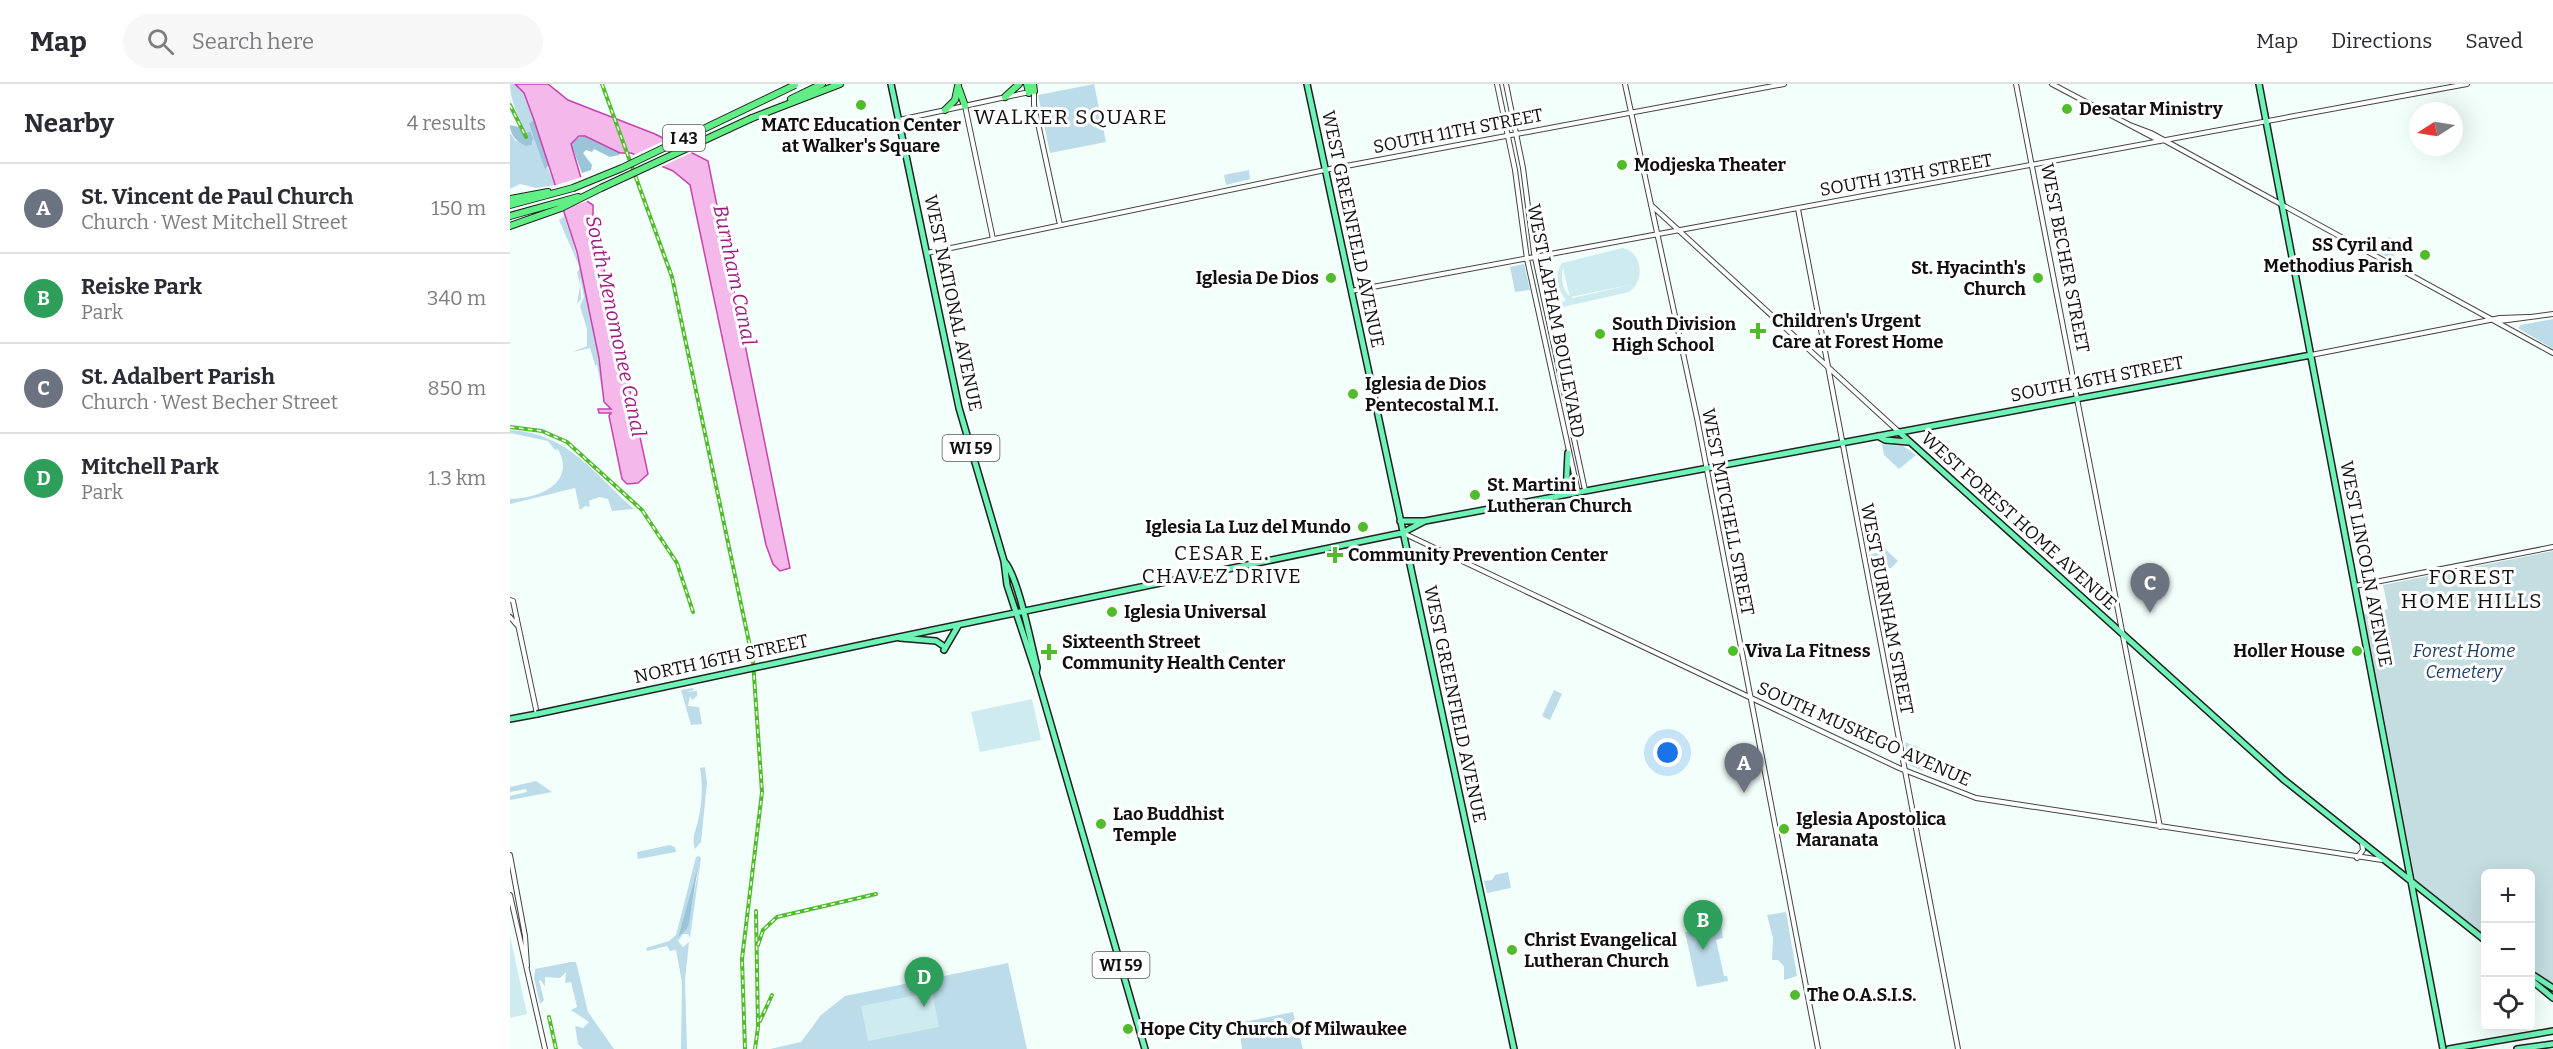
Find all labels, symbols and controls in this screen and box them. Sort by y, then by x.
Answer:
search box [123,14,543,68]
text: Map [30,25,87,58]
icon: search [144,25,177,58]
text: Search here [192,28,314,55]
text: Map [2256,28,2298,54]
text: Directions [2331,28,2432,54]
text: Saved [2465,28,2523,54]
marker: MATC Education Center at Walker's Square [854,98,868,112]
place label: Desatar Ministry [2079,98,2224,120]
marker: Desatar Ministry [2060,102,2074,116]
north arrow [2409,102,2463,156]
district label: WALKER SQUARE [974,104,1168,130]
street label: SOUTH 11TH STREET [1371,104,1545,158]
text: Nearby [24,108,114,139]
street label: WEST GREENFIELD AVENUE [1317,108,1389,350]
text: 4 results [407,111,486,135]
place label: MATC Education Center at Walker's Square [761,114,961,157]
road number: I 43 [663,125,705,151]
street label: SOUTH 13TH STREET [1818,149,1994,201]
place label: Modjeska Theater [1634,154,1787,176]
marker: Modjeska Theater [1615,158,1629,172]
street label: WEST BECHER STREET [2036,162,2094,355]
text: St. Vincent de Paul Church [81,183,353,210]
street label: WEST NATIONAL AVENUE [919,193,987,413]
text: A [36,196,51,220]
text: 150 m [431,196,486,220]
street label: WEST LAPHAM BOULEVARD [1523,202,1589,440]
water label: Burnham Canal [708,203,762,347]
text: Church · West Mitchell Street [81,210,348,234]
water label: South Menomonee Canal [581,213,651,439]
place label: SS Cyril and Methodius Parish [2264,234,2414,277]
marker: SS Cyril and Methodius Parish [2418,248,2432,262]
place label: St. Hyacinth's Church [1911,257,2027,300]
place label: Iglesia De Dios [1196,267,1319,289]
marker: Iglesia De Dios [1324,271,1338,285]
marker: St. Hyacinth's Church [2031,271,2045,285]
text: Reiske Park [81,273,202,300]
text: B [37,286,50,310]
text: 340 m [427,286,486,310]
text: Park [81,300,123,324]
place label: Children's Urgent Care at Forest Home [1772,310,1943,353]
place label: South Division High School [1612,313,1737,356]
marker: Children's Urgent Care at Forest Home [1749,322,1767,340]
marker: South Division High School [1593,327,1607,341]
street label: SOUTH 16TH STREET [2009,351,2186,407]
text: St. Adalbert Parish [81,363,275,390]
place label: Iglesia de Dios Pentecostal M.I. [1365,373,1499,416]
text: C [37,376,50,400]
text: 850 m [427,376,486,400]
marker: Iglesia de Dios Pentecostal M.I. [1346,387,1360,401]
text: Church · West Becher Street [81,390,338,414]
street label: WEST MITCHELL STREET [1697,407,1759,618]
street label: WEST FOREST HOME AVENUE [1917,427,2121,615]
road number: WI 59 [942,435,1000,461]
text: Mitchell Park [81,453,219,480]
street label: WEST LINCOLN AVENUE [2335,459,2397,669]
text: D [36,466,51,490]
text: 1.3 km [428,466,486,490]
place label: St. Martini Lutheran Church [1487,474,1632,517]
text: Park [81,480,123,504]
marker: St. Martini Lutheran Church [1468,488,1482,502]
street label: WEST BURNHAM STREET [1856,502,1918,717]
place label: Iglesia La Luz del Mundo [1145,516,1351,538]
marker: Iglesia La Luz del Mundo [1356,520,1370,534]
district label: CESAR E. CHAVEZ DRIVE [1142,541,1302,588]
place label: Community Prevention Center [1348,544,1609,566]
marker: Community Prevention Center [1326,546,1344,564]
pin: C [2130,564,2170,613]
district label: FOREST HOME HILLS [2401,564,2543,614]
street label: WEST GREENFIELD AVENUE [1419,583,1491,825]
place label: Iglesia Universal [1124,601,1267,623]
marker: Iglesia Universal [1105,605,1119,619]
street label: NORTH 16TH STREET [632,630,810,688]
place label: Sixteenth Street Community Health Center [1062,631,1286,674]
place label: Viva La Fitness [1745,640,1871,662]
place label: Holler House [2233,640,2345,662]
park label: Forest Home Cemetery [2413,640,2515,683]
marker: Sixteenth Street Community Health Center [1040,643,1058,661]
marker: Viva La Fitness [1726,644,1740,658]
marker: Holler House [2350,644,2364,658]
street label: SOUTH MUSKEGO AVENUE [1754,677,1974,791]
your location [1653,738,1682,767]
pin: A [1724,744,1764,793]
place label: Lao Buddhist Temple [1113,803,1224,846]
place label: Iglesia Apostolica Maranata [1796,808,1946,851]
marker: Lao Buddhist Temple [1094,817,1108,831]
marker: Iglesia Apostolica Maranata [1777,822,1791,836]
map controls [2481,869,2535,1031]
button: + [2481,869,2535,923]
pin: B [1684,900,1722,950]
button: − [2481,923,2535,977]
place label: Christ Evangelical Lutheran Church [1524,929,1678,972]
marker: Christ Evangelical Lutheran Church [1505,943,1519,957]
road number: WI 59 [1092,952,1150,978]
pin: D [904,958,944,1007]
button: locate [2481,977,2535,1031]
place label: The O.A.S.I.S. [1807,984,1916,1006]
marker: The O.A.S.I.S. [1788,988,1802,1002]
place label: Hope City Church Of Milwaukee [1140,1018,1407,1040]
marker: Hope City Church Of Milwaukee [1121,1022,1135,1036]

